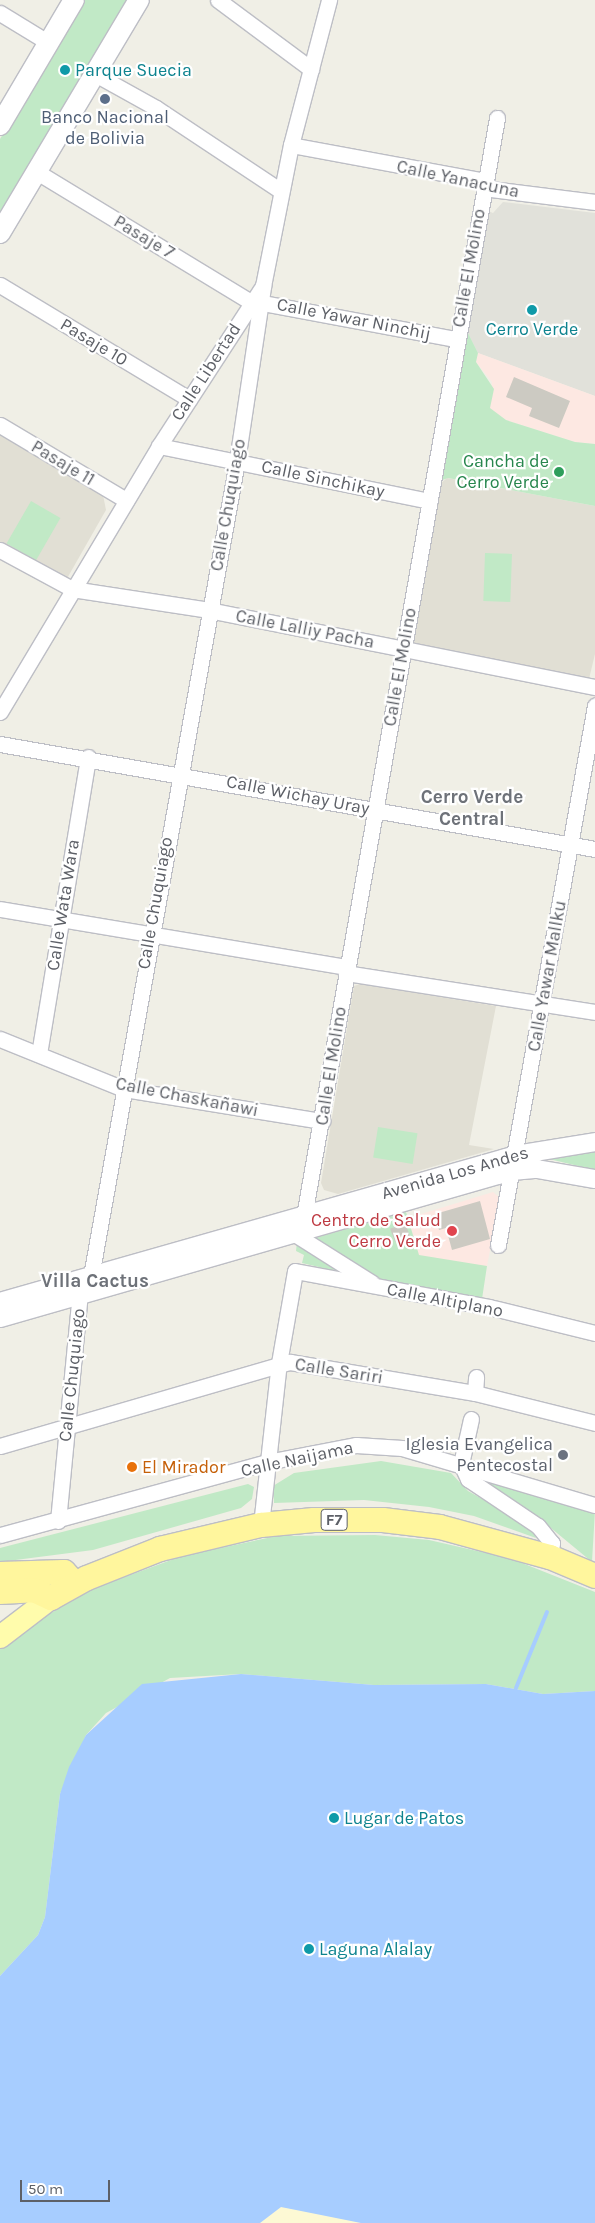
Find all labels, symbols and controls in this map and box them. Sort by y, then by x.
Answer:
place label: Parque Suecia [75,59,192,81]
marker: Parque Suecia [59,64,71,76]
marker: Banco Nacional de Bolivia [99,93,111,105]
place label: Banco Nacional de Bolivia [41,107,169,150]
street label: Calle Yanacuna [395,155,521,203]
street label: Calle El Molino [448,207,490,329]
street label: Pasaje 7 [110,211,178,263]
street label: Calle Yawar Ninchij [275,293,433,345]
marker: Cerro Verde [526,304,538,316]
street label: Pasaje 10 [56,313,132,371]
place label: Cerro Verde [486,318,578,340]
street label: Calle Libertad [166,319,246,425]
street label: Pasaje 11 [27,436,99,490]
street label: Calle Chuquiago [206,437,250,573]
place label: Cancha de Cerro Verde [456,451,549,494]
street label: Calle Sinchikay [259,455,387,503]
marker: Cancha de Cerro Verde [553,466,565,478]
street label: Calle Lalliy Pacha [234,605,376,653]
street label: Calle El Molino [379,606,421,728]
street label: Calle Wichay Uray [225,771,371,819]
district label: Cerro Verde Central [421,787,523,831]
street label: Calle Chuquiago [133,835,177,971]
street label: Calle Wata Wara [42,838,84,972]
street label: Calle Yawar Mallku [523,899,571,1053]
street label: Calle El Molino [311,1005,351,1127]
street label: Calle Chaskañawi [114,1073,260,1121]
street label: Avenida Los Andes [379,1142,531,1204]
place label: Centro de Salud Cerro Verde [311,1210,441,1252]
marker: Centro de Salud Cerro Verde [445,1224,459,1238]
district label: Villa Cactus [41,1271,149,1293]
street label: Calle Altiplano [385,1278,505,1322]
street label: Calle Chuquiago [54,1307,90,1443]
street label: Calle Sariri [293,1353,385,1389]
place label: Iglesia Evangelica Pentecostal [406,1434,553,1476]
street label: Calle Naijama [239,1437,355,1481]
marker: Iglesia Evangelica Pentecostal [557,1449,569,1461]
place label: El Mirador [142,1456,225,1478]
marker: El Mirador [126,1461,138,1473]
road number: F7 [320,1506,348,1534]
place label: Lugar de Patos [344,1807,464,1829]
marker: Lugar de Patos [328,1812,340,1824]
place label: Laguna Alalay [319,1938,432,1960]
marker: Laguna Alalay [303,1943,315,1955]
scale bar [22,2170,112,2202]
text: 50 m [28,2180,63,2198]

